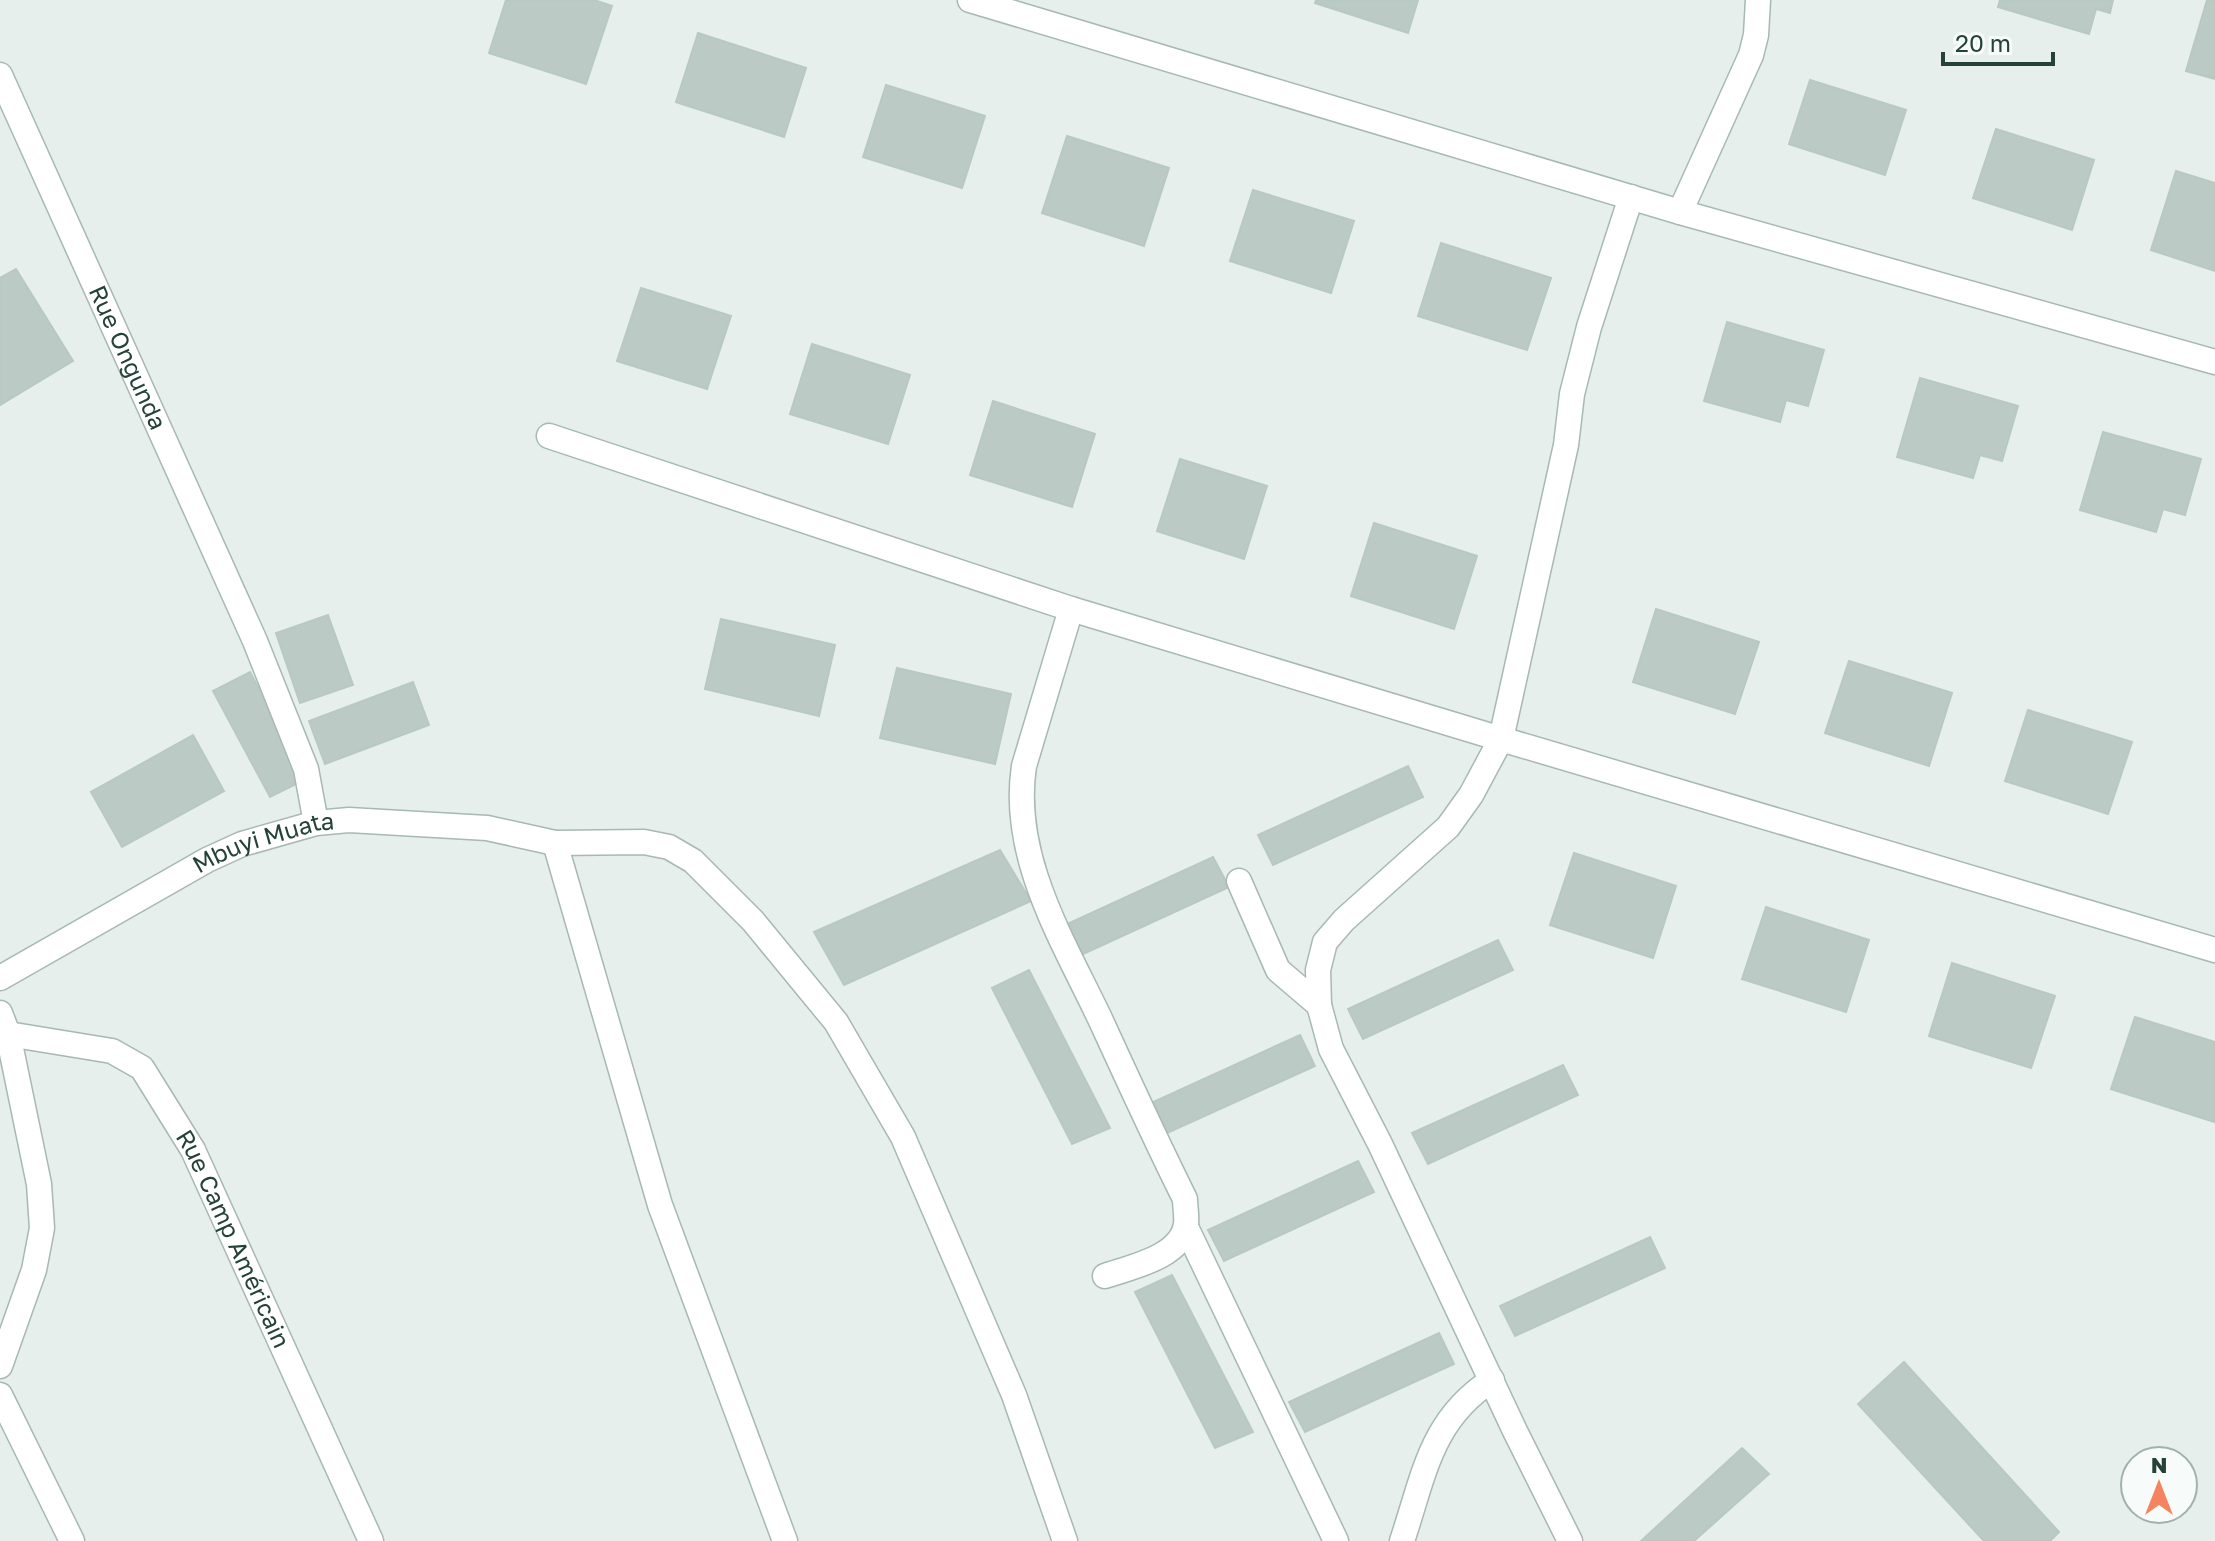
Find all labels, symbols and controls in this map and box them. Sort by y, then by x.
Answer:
scale bar [1943,16,2053,66]
text: 20 m [1955,28,2011,57]
street label: Rue Ongunda [84,280,174,434]
street label: Mbuyi Muata [187,805,335,878]
street label: Rue Camp Américain [171,1124,297,1352]
north arrow [2119,1445,2199,1525]
text: N [2151,1451,2167,1478]

